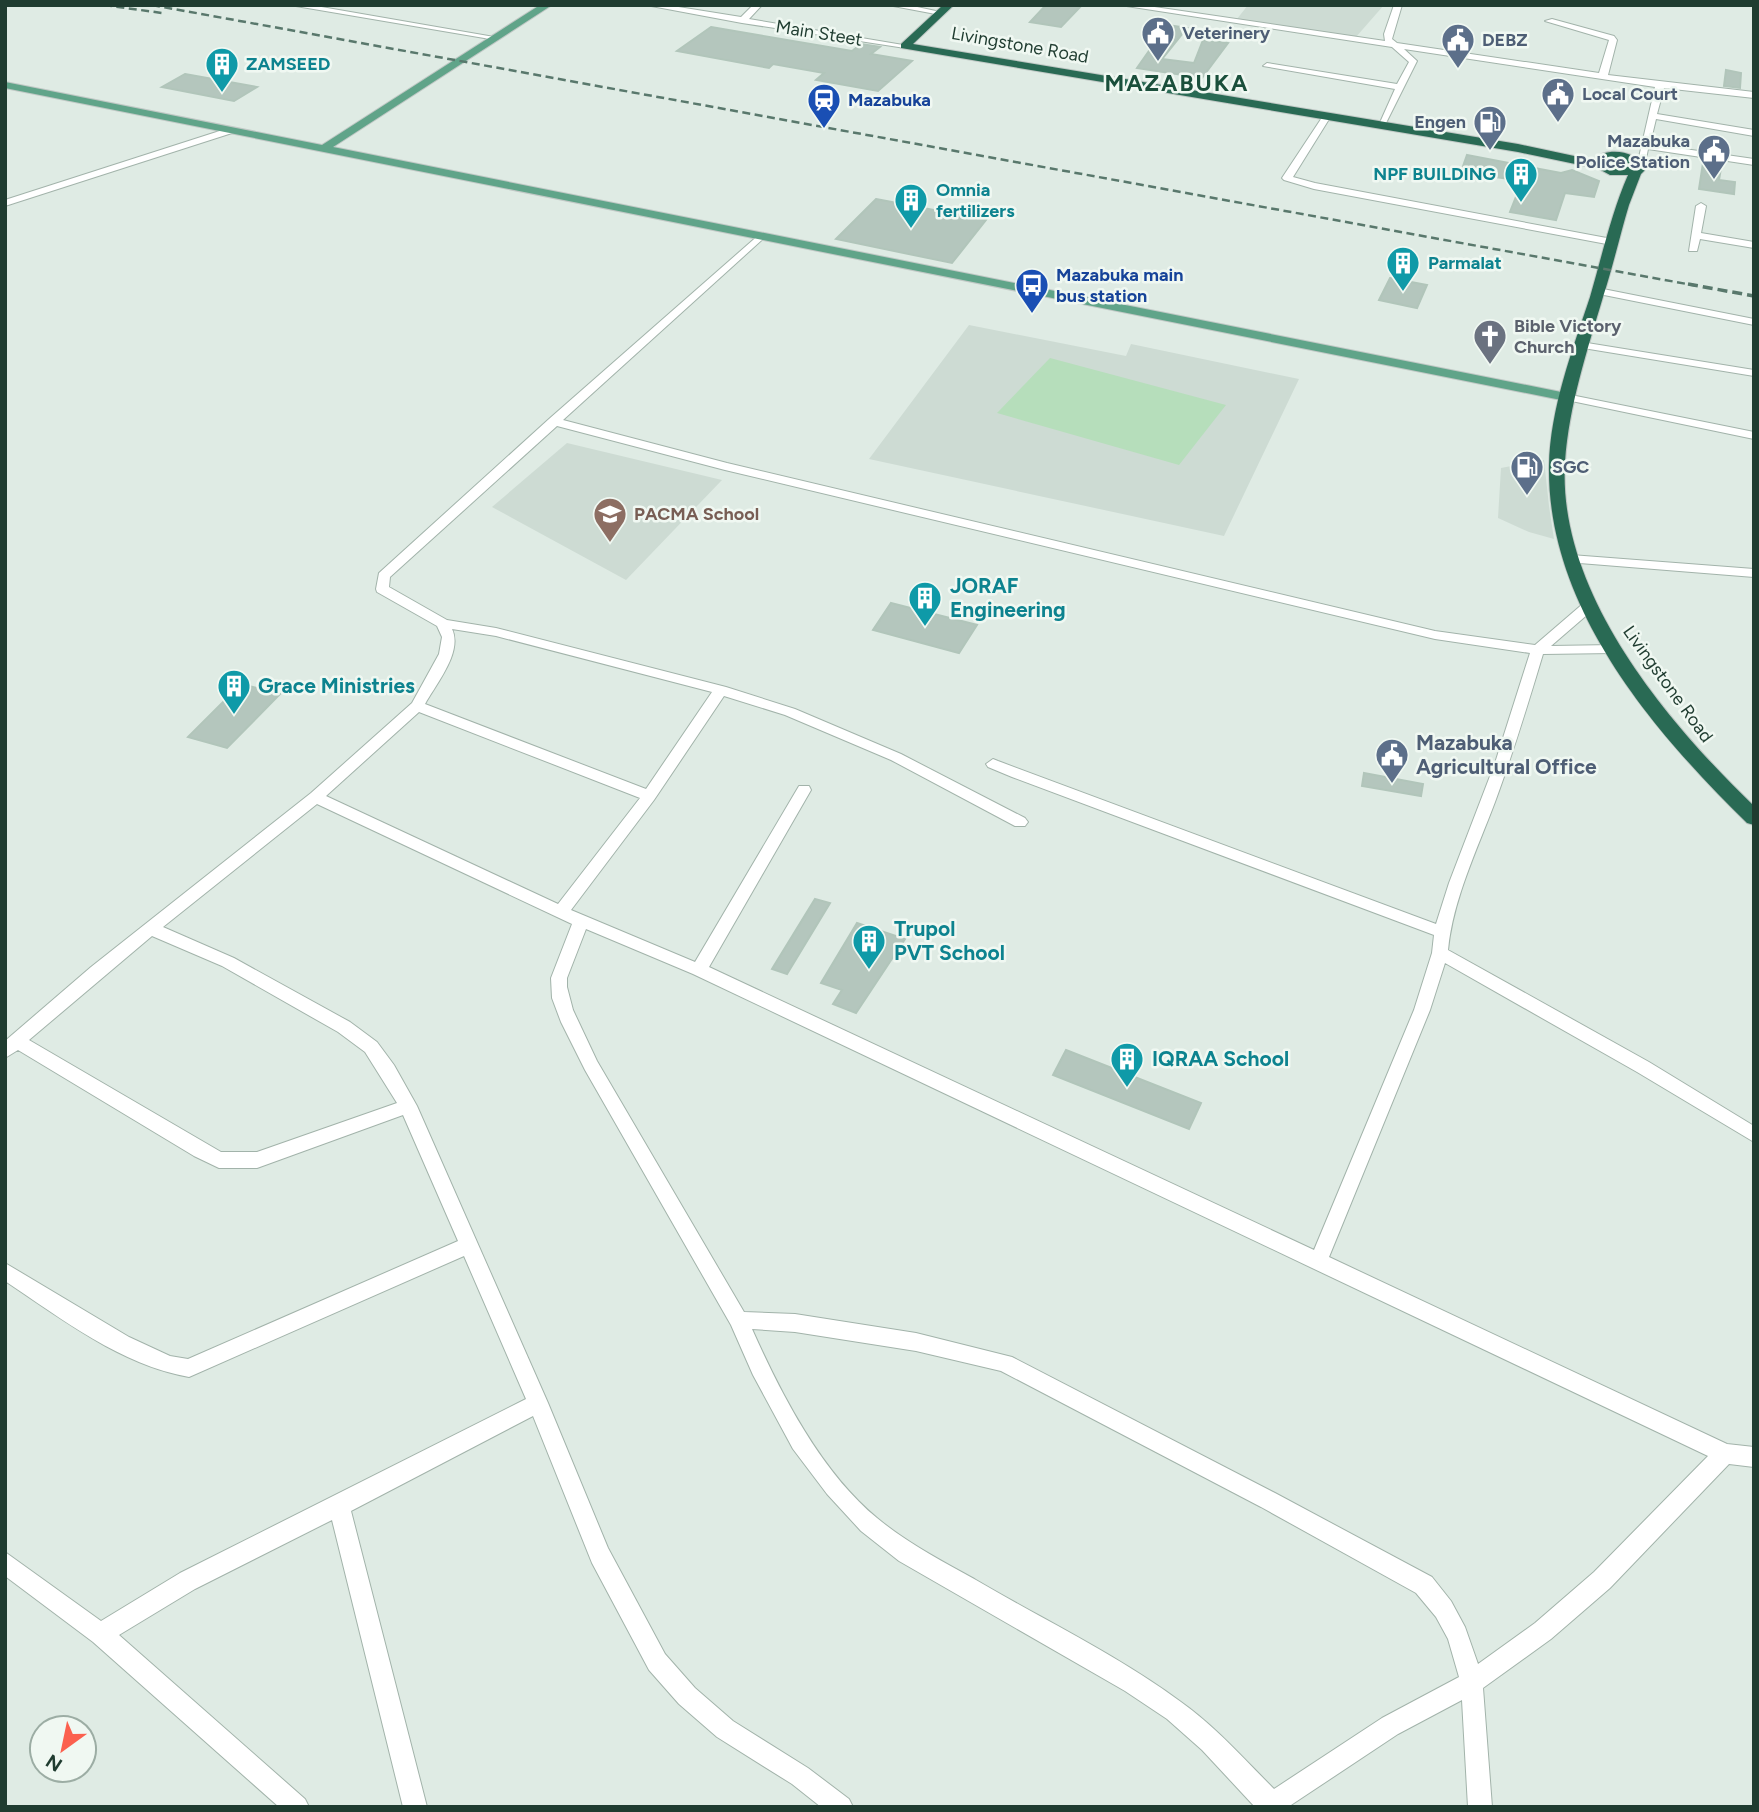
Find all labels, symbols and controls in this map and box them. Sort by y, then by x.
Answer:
public building icon: Veterinery [1139,14,1177,63]
street label: Main Steet [774,15,864,51]
public building icon: DEBZ [1439,21,1477,70]
street label: Livingstone Road [950,22,1090,68]
place label: Veterinery [1182,22,1271,44]
place label: DEBZ [1482,29,1528,51]
building icon: ZAMSEED [203,45,241,94]
place label: ZAMSEED [246,53,330,75]
district label: MAZABUKA [1104,69,1250,97]
public building icon: Local Court [1539,75,1577,124]
station icon: Mazabuka [805,81,843,130]
place label: Local Court [1582,83,1678,105]
place label: Mazabuka [848,89,931,111]
fuel station icon: Engen [1471,103,1509,152]
place label: Engen [1414,111,1466,133]
place label: Mazabuka Police Station [1575,130,1690,173]
public building icon: Mazabuka Police Station [1695,132,1733,181]
building icon: NPF BUILDING [1502,155,1540,204]
place label: NPF BUILDING [1373,163,1496,185]
place label: Omnia fertilizers [936,179,1015,222]
building icon: Omnia fertilizers [892,181,930,230]
building icon: Parmalat [1384,244,1422,293]
place label: Parmalat [1428,252,1502,274]
place label: Mazabuka main bus station [1056,264,1183,307]
bus stop icon: Mazabuka main bus station [1013,266,1051,315]
place label: Bible Victory Church [1514,315,1622,358]
church icon: Bible Victory Church [1471,317,1509,366]
fuel station icon: SGC [1508,448,1546,497]
place label: SGC [1552,456,1589,478]
school or university icon: PACMA School [591,495,629,544]
place label: PACMA School [634,503,759,525]
place label: JORAF Engineering [950,573,1066,622]
building icon: JORAF Engineering [906,579,944,628]
street label: Livingstone Road [1618,621,1718,747]
building icon: Grace Ministries [215,667,253,716]
place label: Grace Ministries [258,673,415,698]
place label: Mazabuka Agricultural Office [1416,730,1597,779]
public building icon: Mazabuka Agricultural Office [1373,736,1411,785]
place label: Trupol PVT School [894,916,1005,965]
building icon: Trupol PVT School [850,922,888,971]
building icon: IQRAA School [1108,1040,1146,1089]
place label: IQRAA School [1152,1046,1289,1071]
north arrow [28,1714,98,1784]
text: N [42,1749,66,1776]

